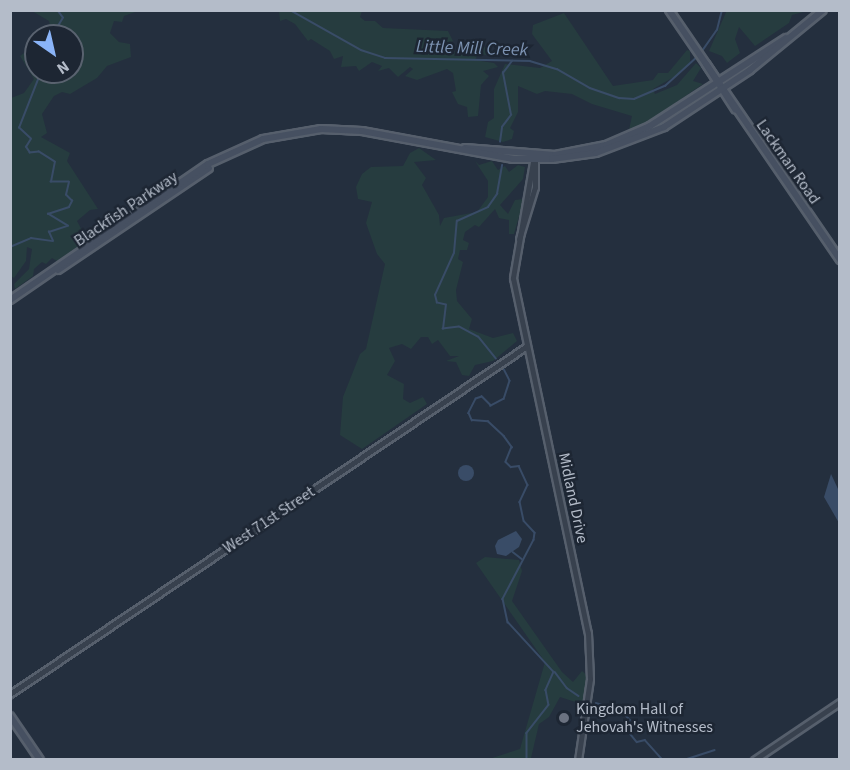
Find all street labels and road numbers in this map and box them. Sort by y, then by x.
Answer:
street label: Lackman Road [752,116,824,208]
street label: Blackfish Parkway [71,167,181,251]
street label: Midland Drive [554,451,592,545]
street label: West 71st Street [219,482,319,558]

